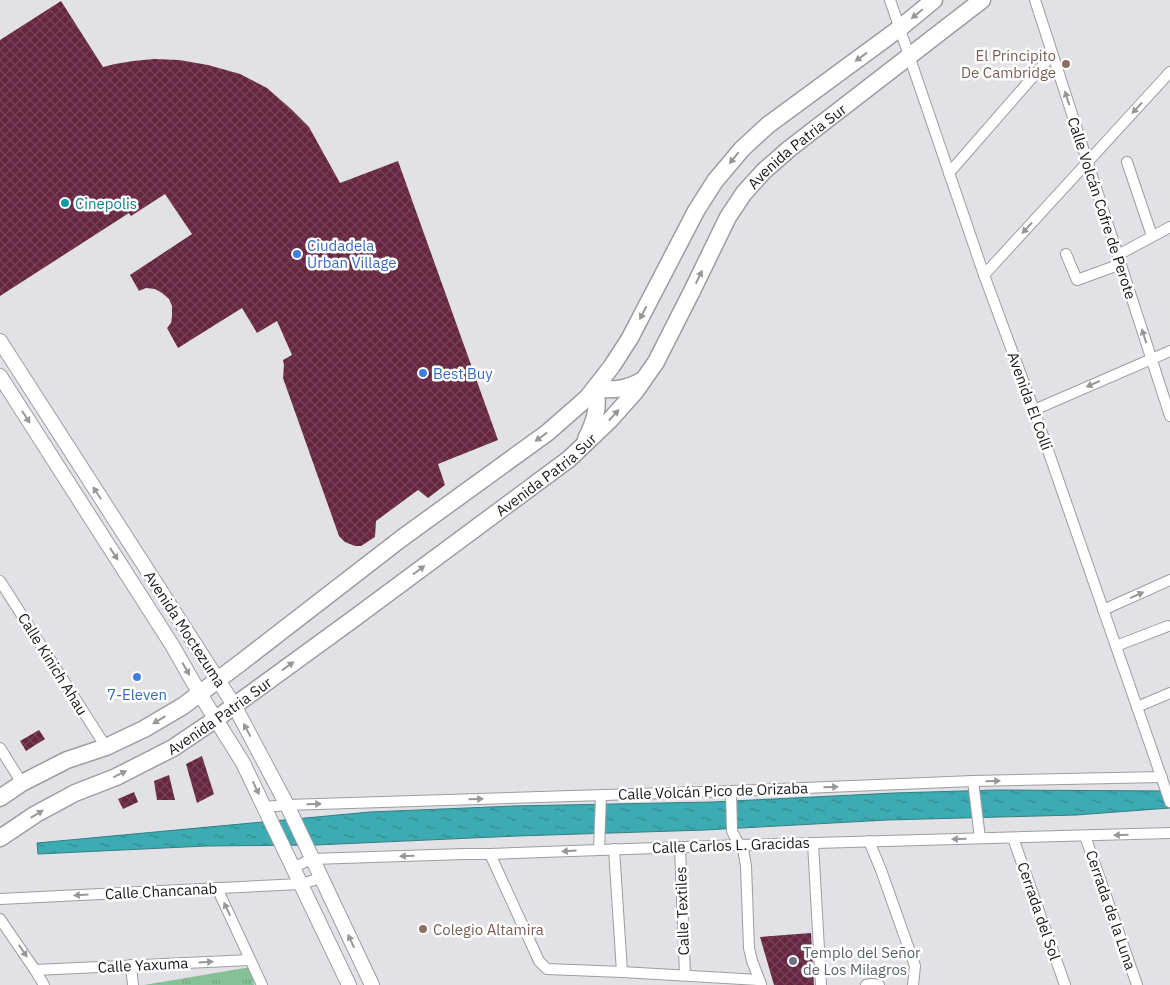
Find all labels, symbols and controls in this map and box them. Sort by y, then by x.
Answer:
one-way arrow [911,8,923,19]
place label: El Principito De Cambridge [961,46,1056,82]
one-way arrow [854,52,868,62]
marker: El Principito De Cambridge [1060,58,1072,70]
one-way arrow [1062,91,1070,106]
street label: Avenida Patria Sur [743,99,850,193]
one-way arrow [1131,102,1143,114]
street label: Calle Volcán Cofre de Perote [1064,115,1140,301]
one-way arrow [729,151,740,164]
place label: Cinepolis [75,194,137,213]
marker: Cinepolis [59,197,71,209]
one-way arrow [1021,222,1033,234]
place label: Ciudadela Urban Village [307,236,397,272]
marker: Ciudadela Urban Village [291,248,303,260]
one-way arrow [695,270,703,284]
one-way arrow [639,306,647,320]
one-way arrow [1140,328,1148,343]
street label: Avenida El Colli [1003,349,1057,453]
place label: Best Buy [433,364,493,383]
marker: Best Buy [417,367,429,379]
one-way arrow [1086,381,1100,389]
one-way arrow [608,409,620,421]
one-way arrow [22,410,31,424]
street label: Avenida Patria Sur [492,428,600,520]
one-way arrow [534,432,548,442]
one-way arrow [92,486,101,499]
one-way arrow [109,547,119,560]
one-way arrow [412,565,425,576]
street label: Avenida Moctezuma [140,567,230,691]
one-way arrow [1130,591,1144,599]
street label: Calle Kinich Ahau [14,609,92,719]
one-way arrow [281,661,294,672]
one-way arrow [182,662,190,677]
marker: 7-Eleven [131,671,143,683]
street label: Avenida Patria Sur [164,672,276,759]
place label: 7-Eleven [107,685,167,704]
one-way arrow [152,716,165,725]
one-way arrow [243,723,252,737]
one-way arrow [113,770,127,778]
one-way arrow [985,777,1001,785]
street label: Calle Volcán Pico de Orizaba [618,778,808,804]
one-way arrow [252,781,260,795]
one-way arrow [823,783,839,791]
one-way arrow [468,795,484,803]
one-way arrow [306,800,322,808]
one-way arrow [30,809,43,818]
one-way arrow [1113,831,1129,839]
street label: Calle Carlos L. Gracidas [652,833,810,857]
one-way arrow [951,835,967,843]
one-way arrow [561,847,577,855]
street label: Cerrada de la Luna [1082,848,1140,972]
one-way arrow [398,852,414,860]
street label: Cerrada del Sol [1013,859,1065,963]
street label: Calle Textiles [671,866,693,956]
street label: Calle Chancanab [104,879,218,903]
one-way arrow [72,892,88,900]
one-way arrow [222,902,230,916]
place label: Colegio Altamira [433,920,544,939]
marker: Colegio Altamira [417,923,429,935]
one-way arrow [347,934,355,948]
place label: Templo del Señor de Los Milagros [803,943,921,979]
one-way arrow [18,945,28,958]
street label: Calle Yaxuma [97,953,189,977]
marker: Templo del Señor de Los Milagros [787,955,799,967]
one-way arrow [199,957,215,965]

